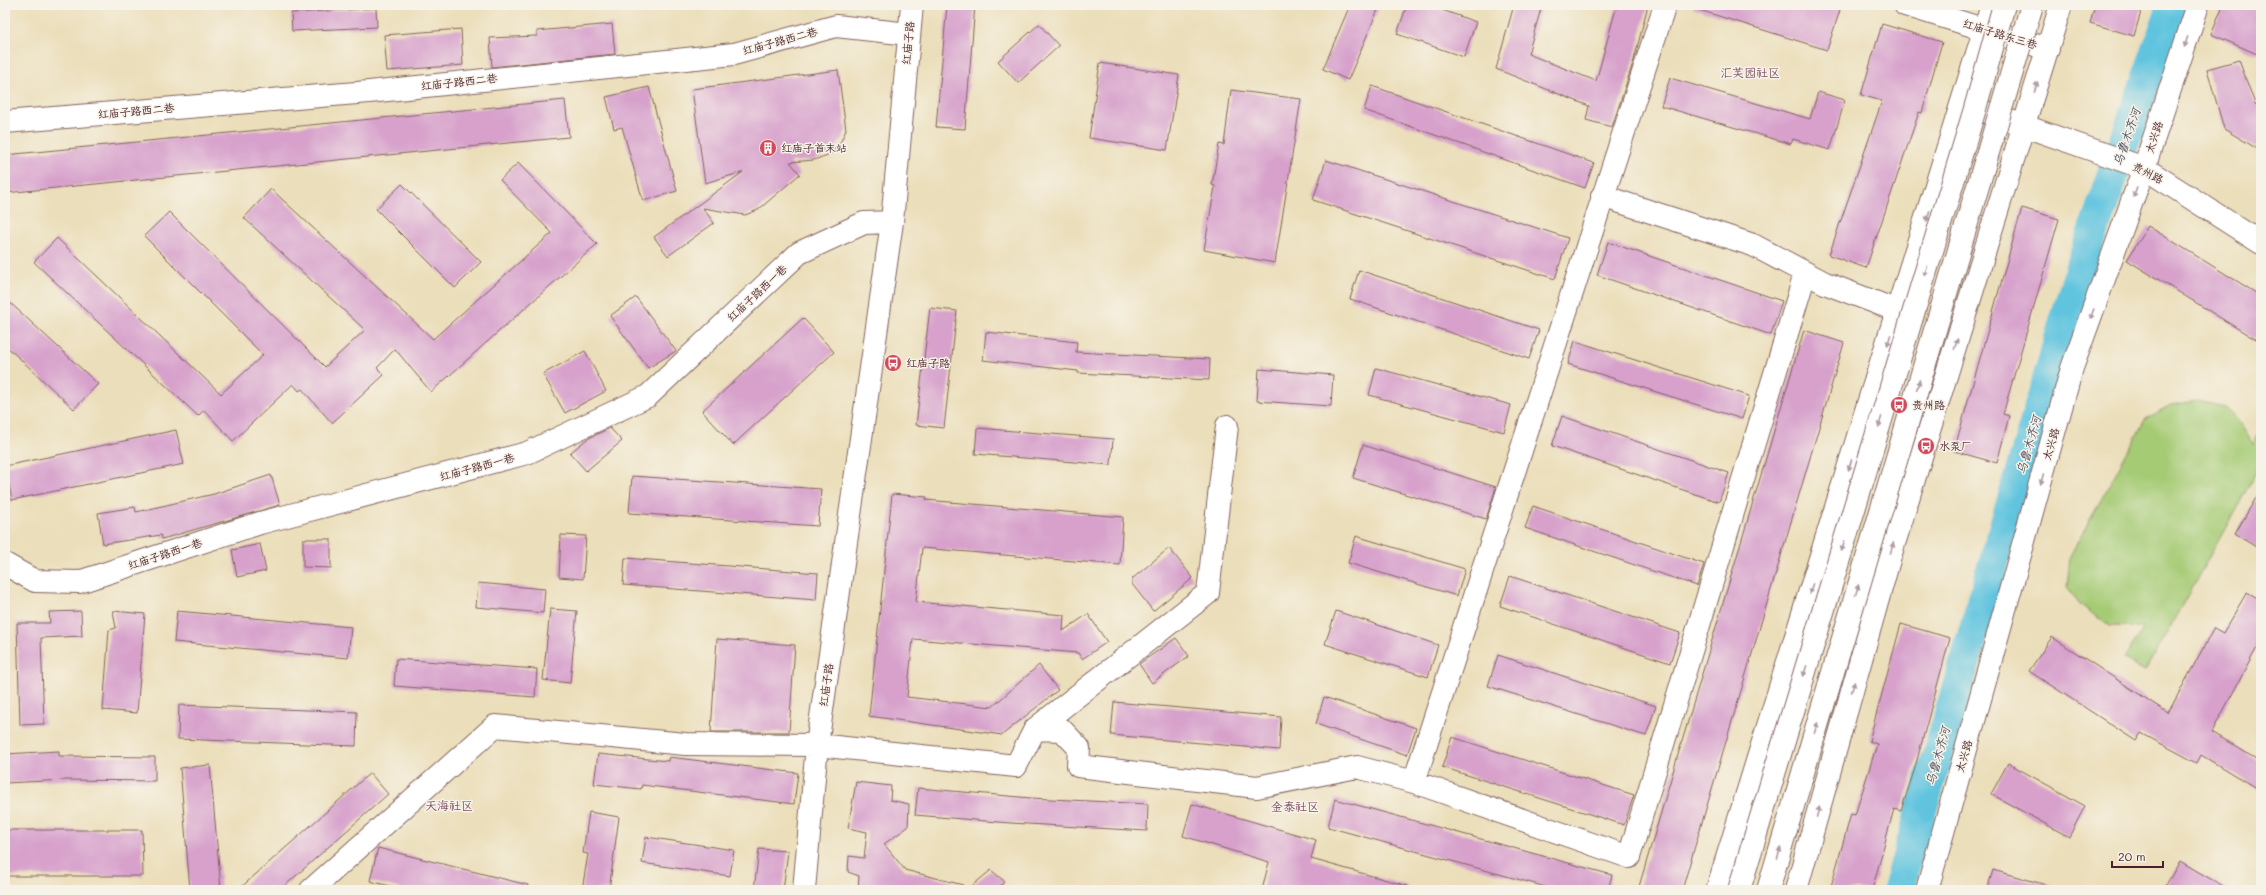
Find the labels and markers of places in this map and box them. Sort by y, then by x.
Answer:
building icon: 红庙子首末站 [758,138,778,158]
place label: 红庙子首末站 [781,140,847,155]
bus stop icon: 红庙子路 [883,353,903,373]
place label: 红庙子路 [906,355,950,370]
bus stop icon: 贵州路 [1889,395,1909,415]
place label: 贵州路 [1912,397,1945,412]
bus stop icon: 水泵厂 [1916,436,1936,456]
place label: 水泵厂 [1939,438,1972,453]

